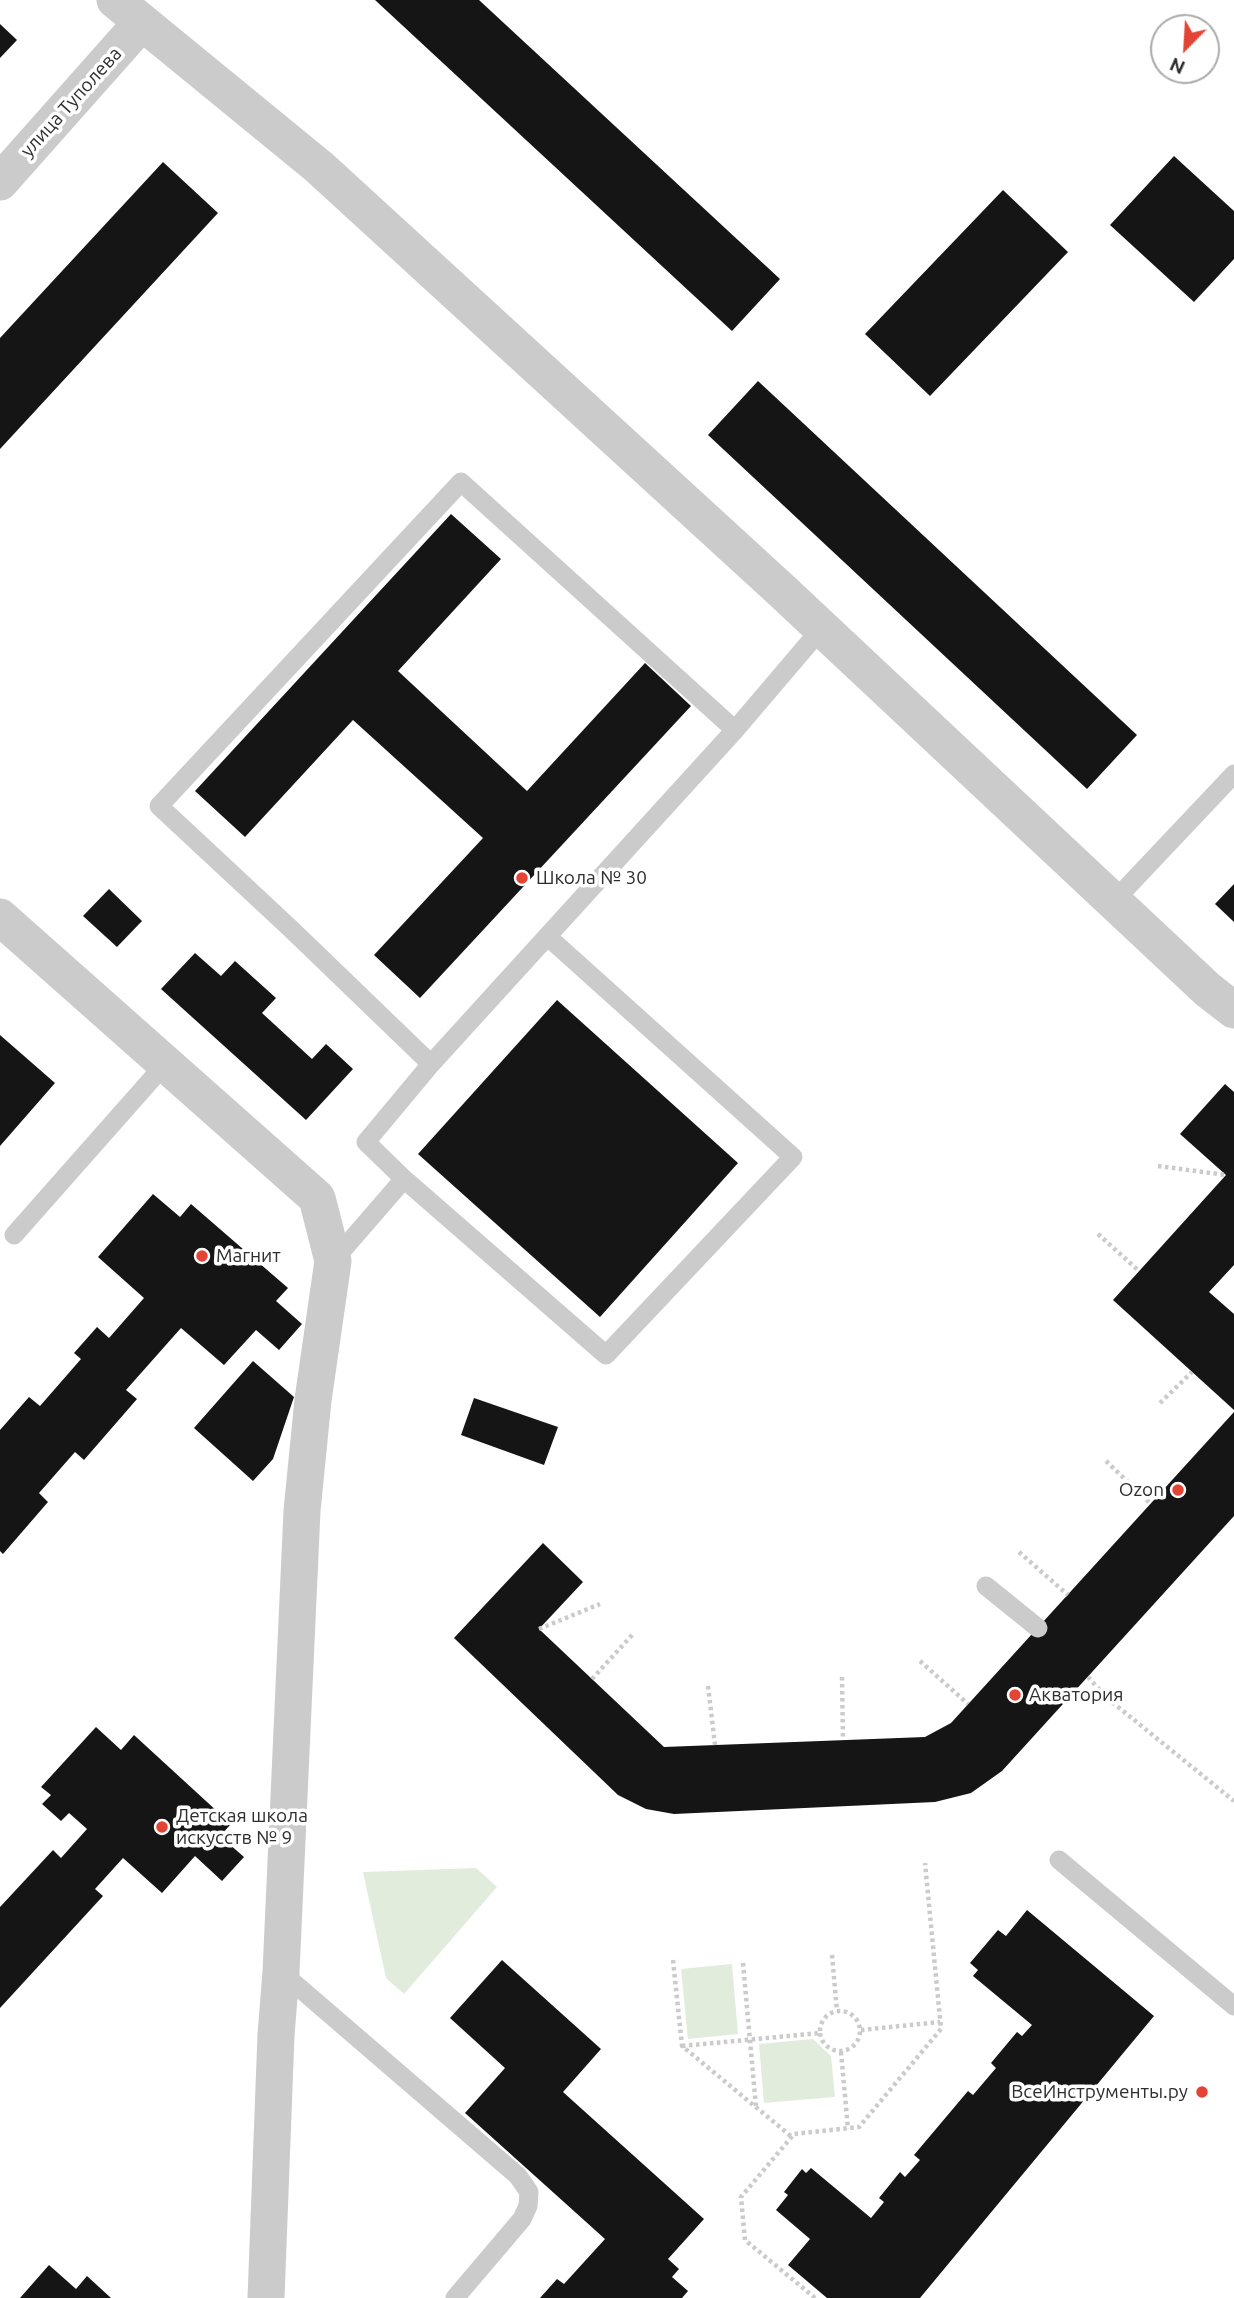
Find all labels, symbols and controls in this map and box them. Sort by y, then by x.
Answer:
north arrow [1150,14,1220,84]
street label: улица Туполева [16,42,126,162]
text: N [1166,53,1188,79]
place label: Школа № 30 [536,867,647,889]
marker: Школа № 30 [514,870,530,886]
place label: Магнит [216,1245,281,1267]
marker: Магнит [194,1248,210,1264]
place label: Ozon [1119,1479,1164,1501]
marker: Ozon [1170,1482,1186,1498]
place label: Акватория [1029,1684,1124,1706]
marker: Акватория [1007,1687,1023,1703]
place label: Детская школа искусств № 9 [176,1805,308,1849]
marker: Детская школа искусств № 9 [154,1819,170,1835]
place label: ВсеИнструменты.ру [1011,2081,1188,2103]
marker: ВсеИнструменты.ру [1194,2084,1210,2100]

